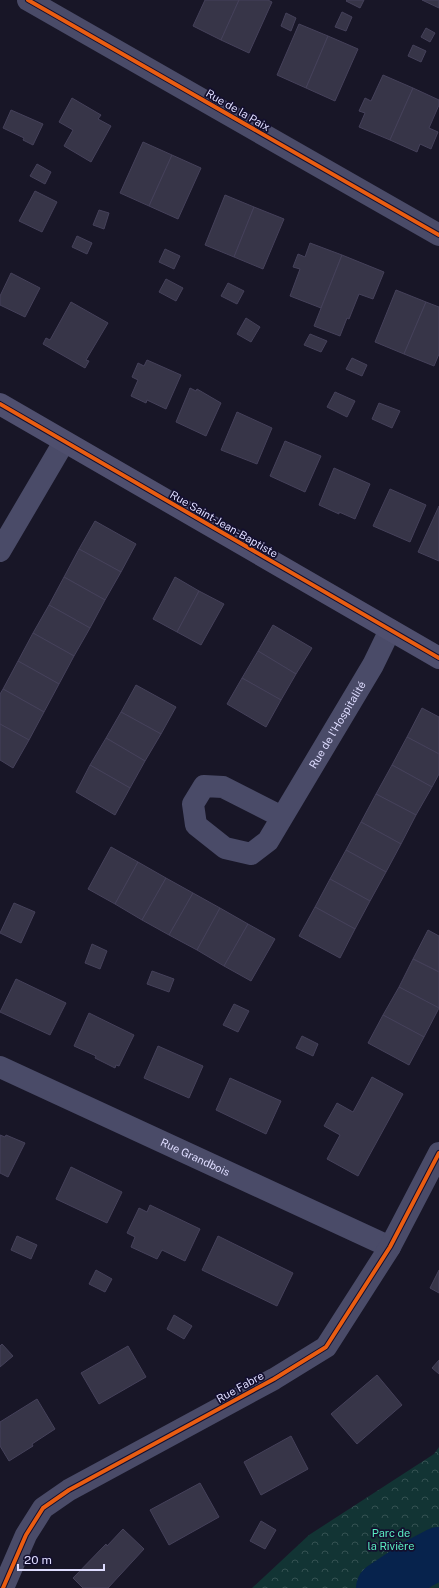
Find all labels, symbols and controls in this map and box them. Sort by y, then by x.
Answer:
street label: Rue de la Paix [204,87,272,133]
street label: Rue Saint-Jean-Baptiste [168,488,280,560]
street label: Rue de l'Hospitalité [307,679,368,771]
street label: Rue Grandbois [159,1136,232,1178]
street label: Rue Fabre [214,1369,266,1405]
park label: Parc de la Rivière [367,1527,415,1552]
scale bar [18,1546,104,1572]
text: 20 m [24,1553,52,1567]

